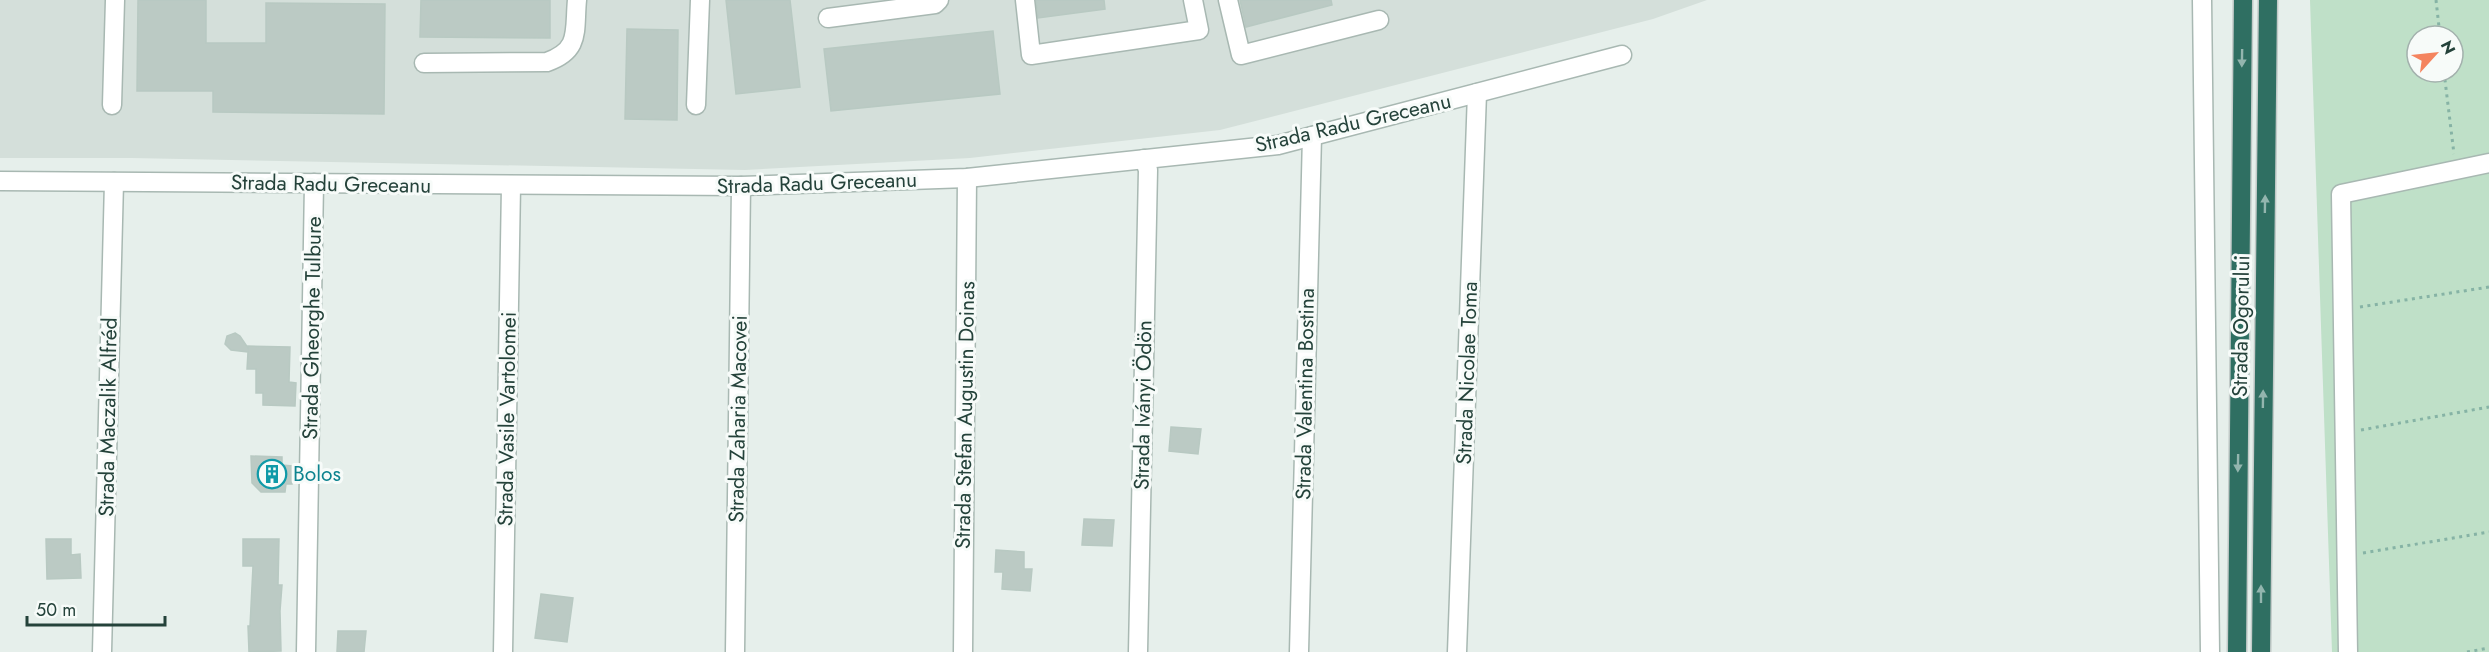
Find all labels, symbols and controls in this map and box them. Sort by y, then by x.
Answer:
north arrow [2405,24,2465,84]
text: N [2435,37,2461,58]
one-way arrow [2237,49,2247,68]
street label: Strada Radu Greceanu [1252,86,1454,160]
street label: Strada Radu Greceanu [716,165,918,201]
street label: Strada Radu Greceanu [231,167,431,201]
one-way arrow [2261,194,2270,213]
street label: Strada Gheorghe Tulbure [295,216,329,440]
street label: Strada Ogorului [2225,255,2257,397]
street label: Strada Stefan Augustin Doinas [948,281,982,549]
street label: Strada Nicolae Toma [1449,281,1485,465]
street label: Strada Valentina Bostina [1288,288,1322,500]
street label: Strada Vasile Vartolomei [490,312,524,526]
street label: Strada Zaharia Macovei [721,315,755,523]
street label: Strada Maczalik Alfréd [91,317,125,517]
street label: Strada Iványi Ödön [1127,320,1159,490]
one-way arrow [2258,389,2268,408]
one-way arrow [2233,454,2243,473]
building icon: Bolos [256,458,288,490]
place label: Bolos [293,459,341,489]
one-way arrow [2257,584,2266,603]
scale bar [27,589,165,627]
text: 50 m [36,597,76,623]

